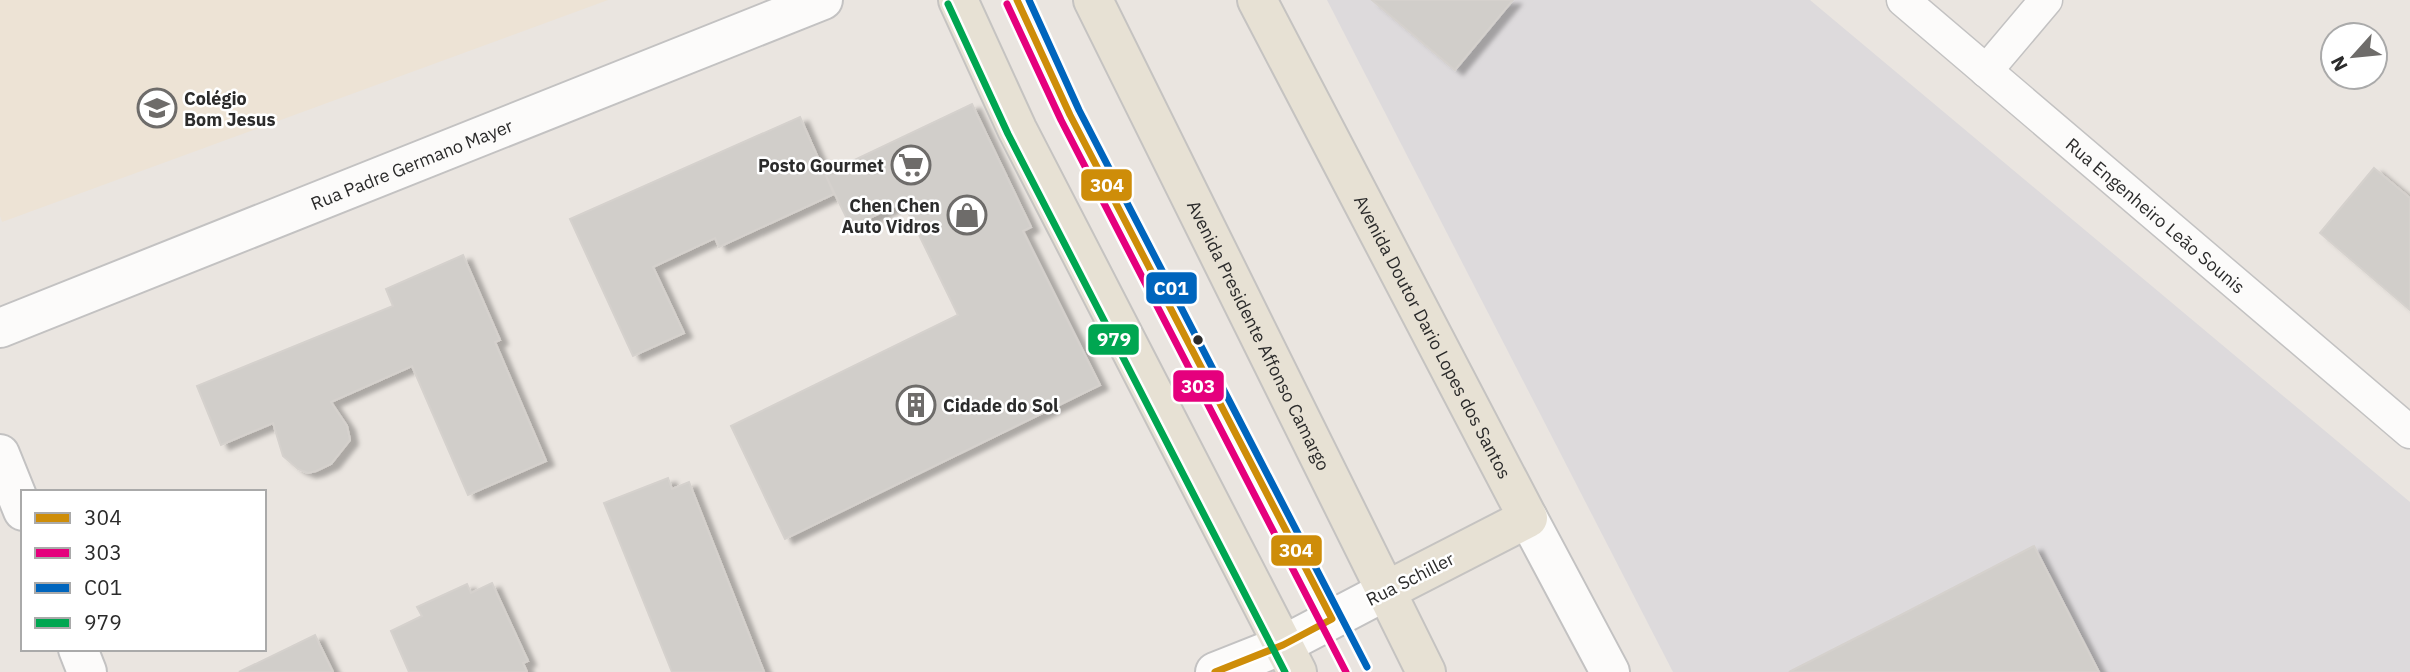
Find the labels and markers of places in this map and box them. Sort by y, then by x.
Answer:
school or university icon: Colégio Bom Jesus [136,87,178,129]
place label: Colégio Bom Jesus [184,87,276,131]
supermarket icon: Posto Gourmet [890,144,932,186]
place label: Posto Gourmet [758,154,884,177]
place label: Chen Chen Auto Vidros [842,194,940,238]
shop icon: Chen Chen Auto Vidros [946,194,988,236]
unlabelled marker [1191,333,1205,347]
building icon: Cidade do Sol [895,384,937,426]
place label: Cidade do Sol [943,394,1059,417]

